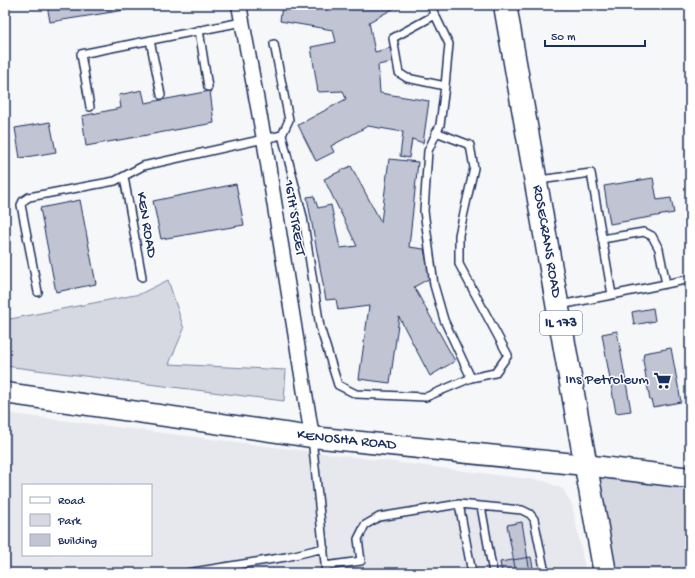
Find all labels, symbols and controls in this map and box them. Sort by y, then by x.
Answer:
scale bar [545,22,645,48]
text: 50 m [551,31,576,45]
street label: 16TH STREET [279,178,309,258]
street label: ROSECRANS ROAD [528,184,565,299]
street label: KEN ROAD [131,191,161,260]
road number: IL 173 [540,311,582,335]
supermarket icon: Ins Petroleum [652,370,672,390]
place label: Ins Petroleum [565,371,649,389]
street label: KENOSHA ROAD [296,426,398,455]
legend [22,484,152,556]
text: Road [58,495,85,509]
text: Park [57,515,83,529]
text: Building [57,535,97,549]

